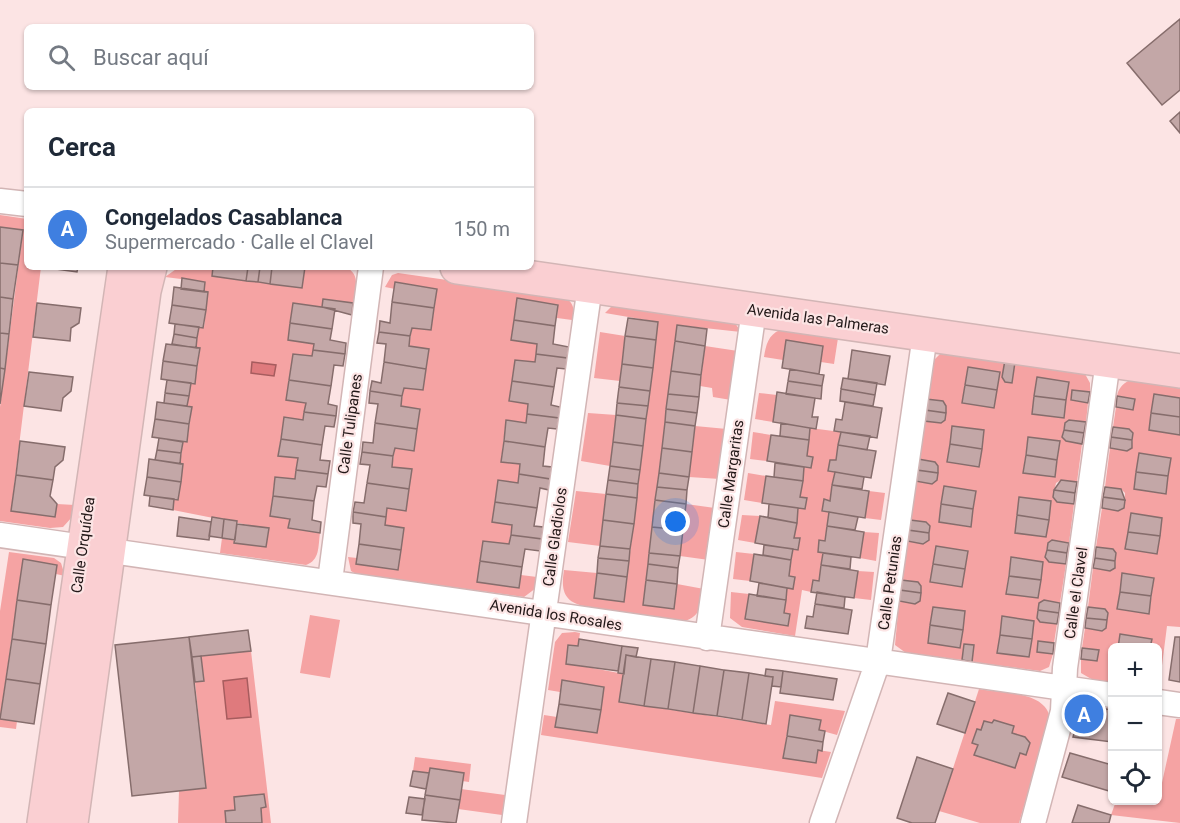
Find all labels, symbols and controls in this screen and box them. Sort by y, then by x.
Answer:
search box [24,24,534,90]
icon: search [45,41,78,74]
text: Buscar aquí [93,45,209,70]
text: Cerca [48,132,116,162]
text: Congelados Casablanca [105,205,343,230]
text: A [61,217,74,241]
text: 150 m [454,217,510,241]
text: Supermercado · Calle el Clavel [105,230,374,254]
street label: Avenida las Palmeras [746,300,890,338]
street label: Calle Tulipanes [334,373,366,475]
street label: Calle Margaritas [714,419,748,529]
street label: Calle Gladiolos [539,486,571,588]
street label: Calle Orquídea [67,496,99,594]
your location [661,507,690,536]
street label: Calle Petunias [874,535,906,631]
street label: Calle el Clavel [1061,546,1091,640]
street label: Avenida los Rosales [489,596,623,634]
map controls [1108,643,1162,805]
button: + [1108,643,1162,697]
pin: A [1064,692,1104,736]
button: − [1108,697,1162,751]
button: locate [1108,751,1162,805]

